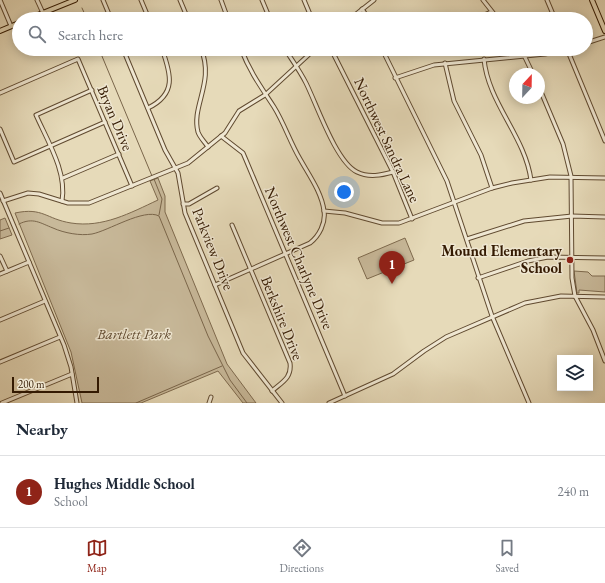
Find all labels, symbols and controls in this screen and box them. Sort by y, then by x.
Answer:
search box [12,12,593,56]
icon: search [26,23,48,45]
text: Search here [58,25,123,44]
north arrow [509,68,545,104]
street label: Northwest Sandra Lane [350,74,425,205]
street label: Bryan Drive [93,82,138,153]
your location [334,182,354,202]
street label: Northwest Charlyne Drive [261,184,338,332]
street label: Parkview Drive [188,205,239,293]
place label: Mound Elementary School [441,241,563,277]
pin: 1 [379,251,405,284]
marker: Mound Elementary School [565,255,575,265]
street label: Berkshire Drive [257,273,308,363]
park label: Bartlett Park [96,324,171,343]
map controls [557,355,593,391]
button: layers [557,355,593,391]
scale bar [12,375,99,394]
text: 200 m [18,377,45,391]
text: Nearby [16,418,68,440]
text: Hughes Middle School [54,474,195,493]
text: 1 [26,483,32,500]
text: 240 m [558,483,589,500]
text: School [54,493,88,510]
tab: Map [86,537,108,575]
tab: Directions [280,537,324,575]
tab: Saved [496,537,519,575]

